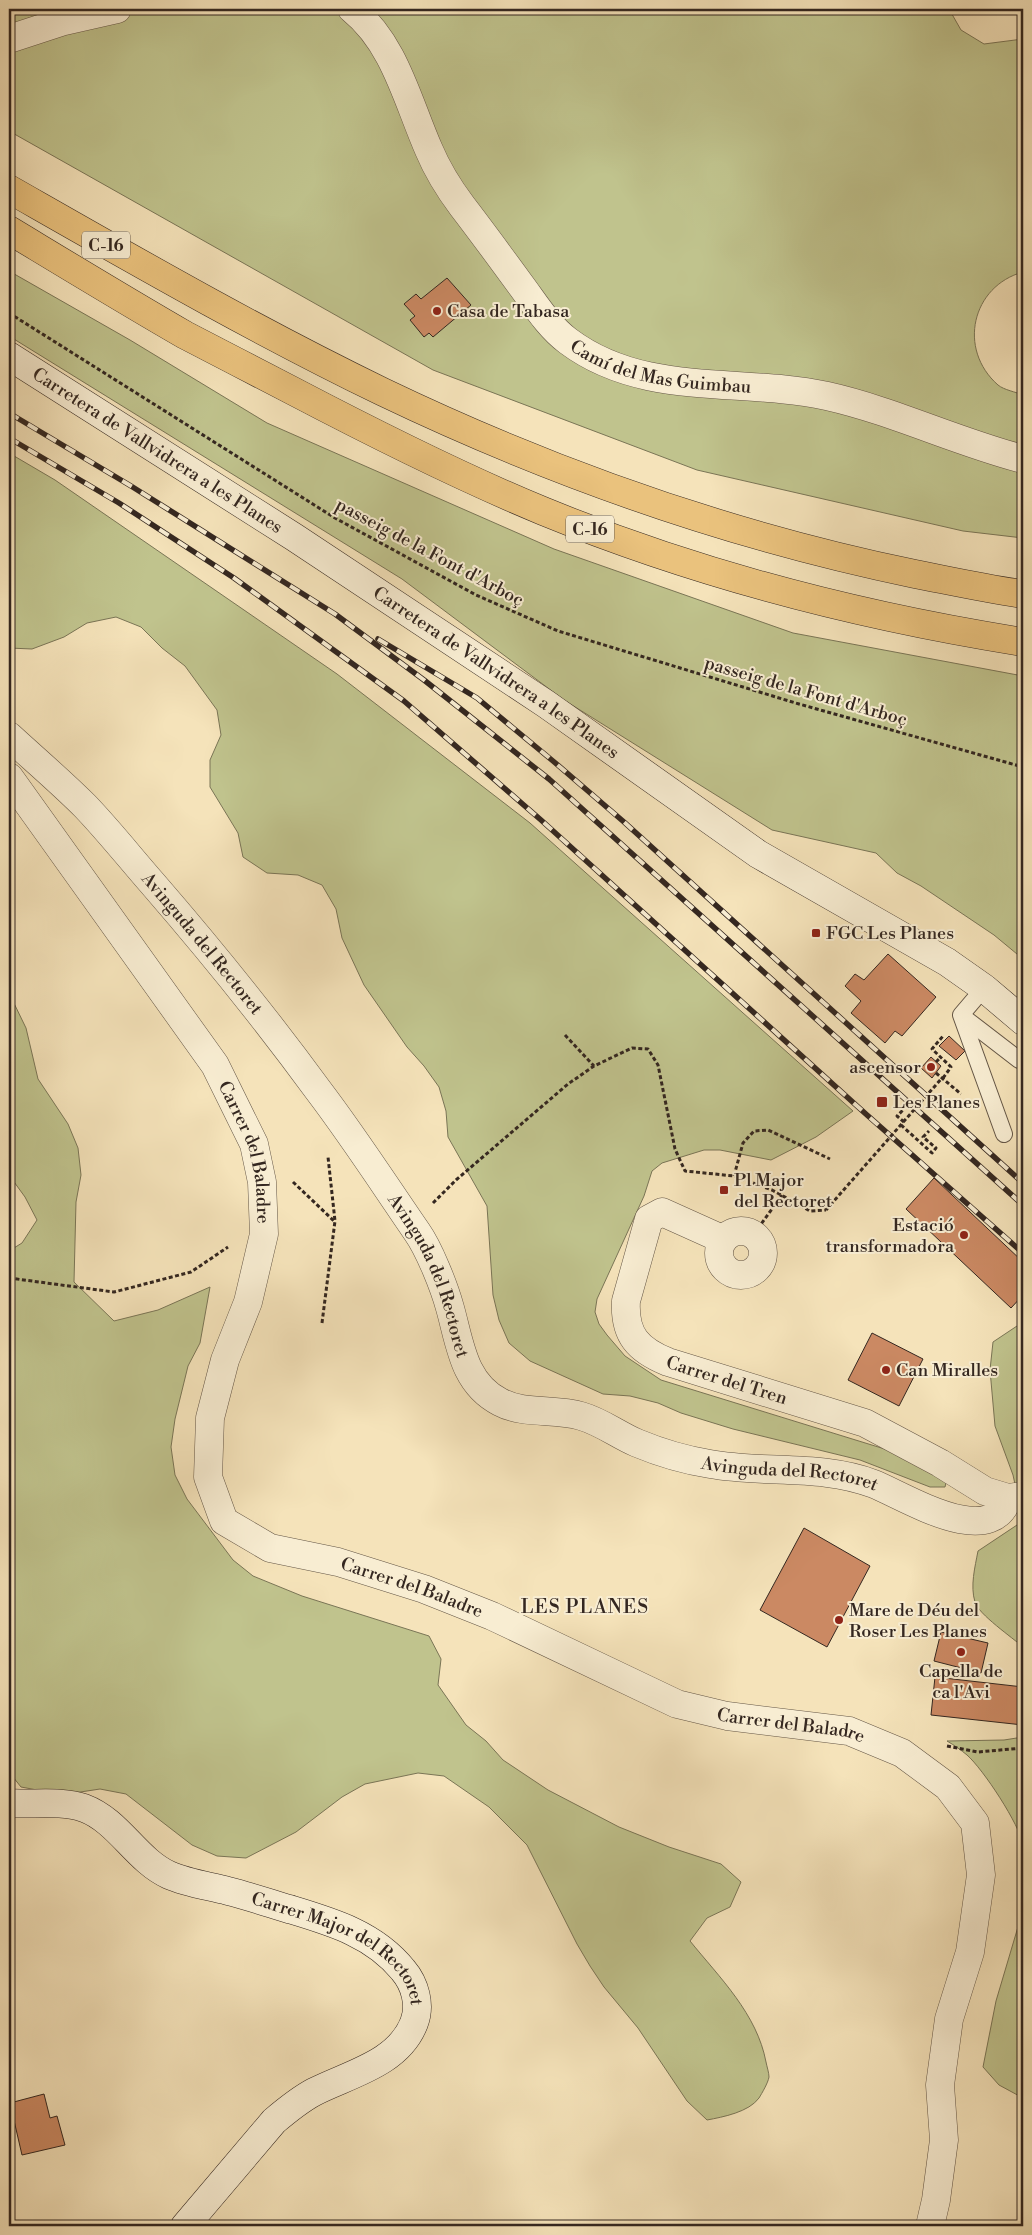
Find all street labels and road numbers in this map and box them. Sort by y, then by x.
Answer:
road number: C-16 [82,232,130,258]
street label: Camí del Mas Guimbau [565,335,753,399]
street label: Carretera de Vallvidrera a les Planes [28,363,287,539]
street label: passeig de la Font d'Arboç [332,493,528,612]
road number: C-16 [566,516,614,542]
street label: Carretera de Vallvidrera a les Planes [368,582,624,764]
street label: passeig de la Font d'Arboç [702,652,910,731]
street label: Avinguda del Rectoret [136,867,268,1020]
street label: Carrer del Baladre [213,1077,275,1224]
street label: Avinguda del Rectoret [382,1189,474,1362]
street label: Carrer del Tren [663,1351,790,1410]
street label: Avinguda del Rectoret [699,1452,882,1497]
street label: Carrer del Baladre [338,1553,486,1623]
street label: Carrer del Baladre [714,1703,868,1748]
street label: Carrer Major del Rectoret [249,1887,428,2007]

